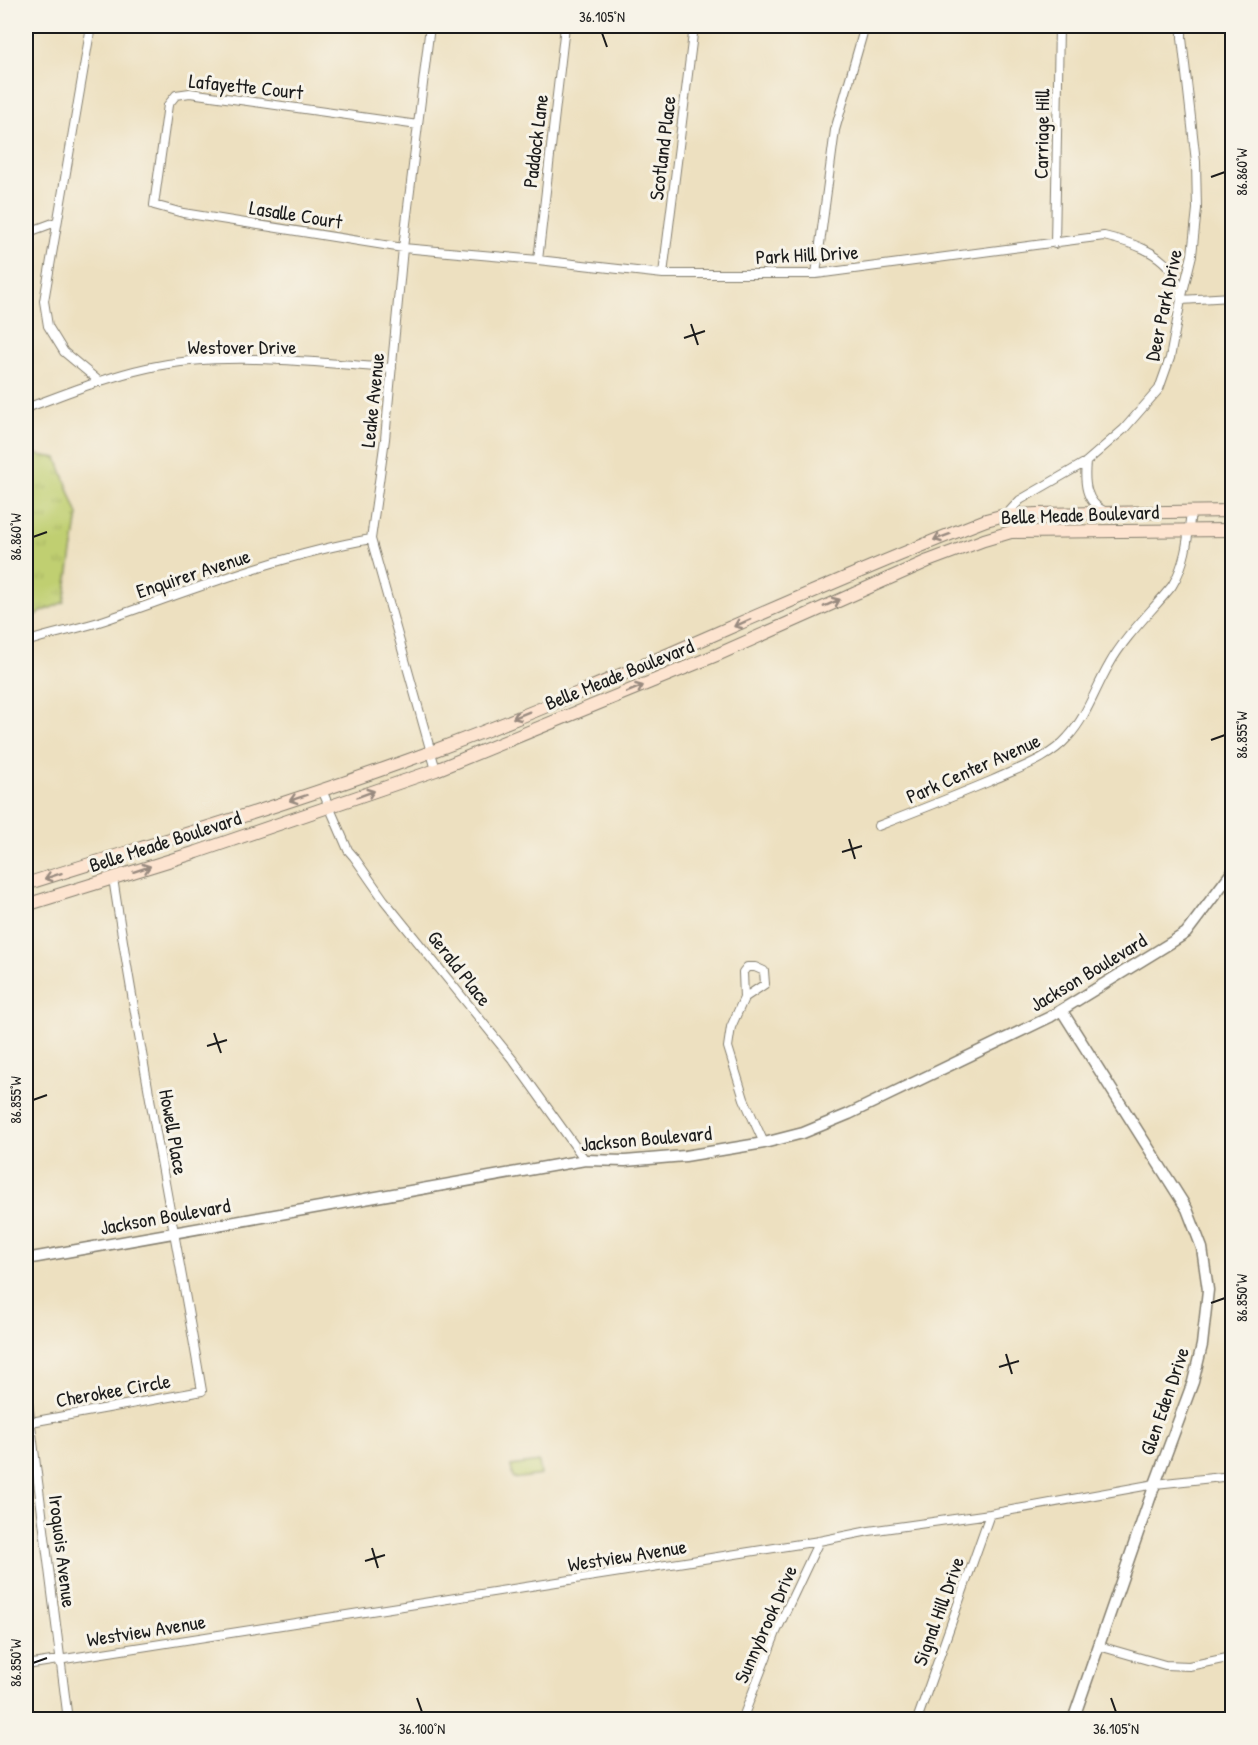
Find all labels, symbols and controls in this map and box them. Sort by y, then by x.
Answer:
text: 36.105°N [579,6,625,27]
street label: Lafayette Court [188,67,306,106]
street label: Carriage Hill [1027,88,1055,179]
street label: Paddock Lane [516,93,554,189]
street label: Scotland Place [642,94,682,202]
text: 86.860°W [1231,147,1252,196]
street label: Lasalle Court [248,193,345,235]
street label: Park Hill Drive [755,238,859,270]
street label: Deer Park Drive [1138,247,1188,363]
street label: Westover Drive [188,333,296,360]
street label: Leake Avenue [354,351,390,449]
street label: Belle Meade Boulevard [1000,498,1160,530]
text: 86.860°W [5,512,26,561]
one-way arrow [934,532,952,543]
street label: Enquirer Avenue [133,542,253,604]
one-way arrow [822,597,840,608]
one-way arrow [733,618,751,629]
street label: Belle Meade Boulevard [541,632,698,716]
one-way arrow [625,683,643,694]
one-way arrow [512,710,530,721]
text: 86.855°W [1231,710,1252,759]
street label: Park Center Avenue [902,726,1044,810]
one-way arrow [357,788,375,799]
one-way arrow [289,793,308,804]
street label: Belle Meade Boulevard [86,804,245,878]
one-way arrow [132,863,151,874]
one-way arrow [44,871,63,882]
street label: Gerald Place [422,924,498,1012]
street label: Jackson Boulevard [1025,926,1151,1017]
text: 86.855°W [5,1075,26,1124]
street label: Howell Place [153,1087,195,1177]
street label: Jackson Boulevard [579,1119,713,1157]
street label: Jackson Boulevard [98,1191,232,1241]
text: 86.850°W [1231,1273,1252,1322]
street label: Glen Eden Drive [1133,1343,1195,1459]
street label: Cherokee Circle [53,1367,173,1413]
street label: Iroquois Avenue [43,1493,83,1609]
street label: Westview Avenue [566,1532,688,1578]
street label: Signal Hill Drive [906,1553,970,1669]
street label: Sunnybrook Drive [727,1561,803,1687]
street label: Westview Avenue [85,1607,207,1653]
text: 86.850°W [5,1638,26,1687]
text: 36.100°N [399,1718,445,1739]
text: 36.105°N [1093,1718,1139,1739]

